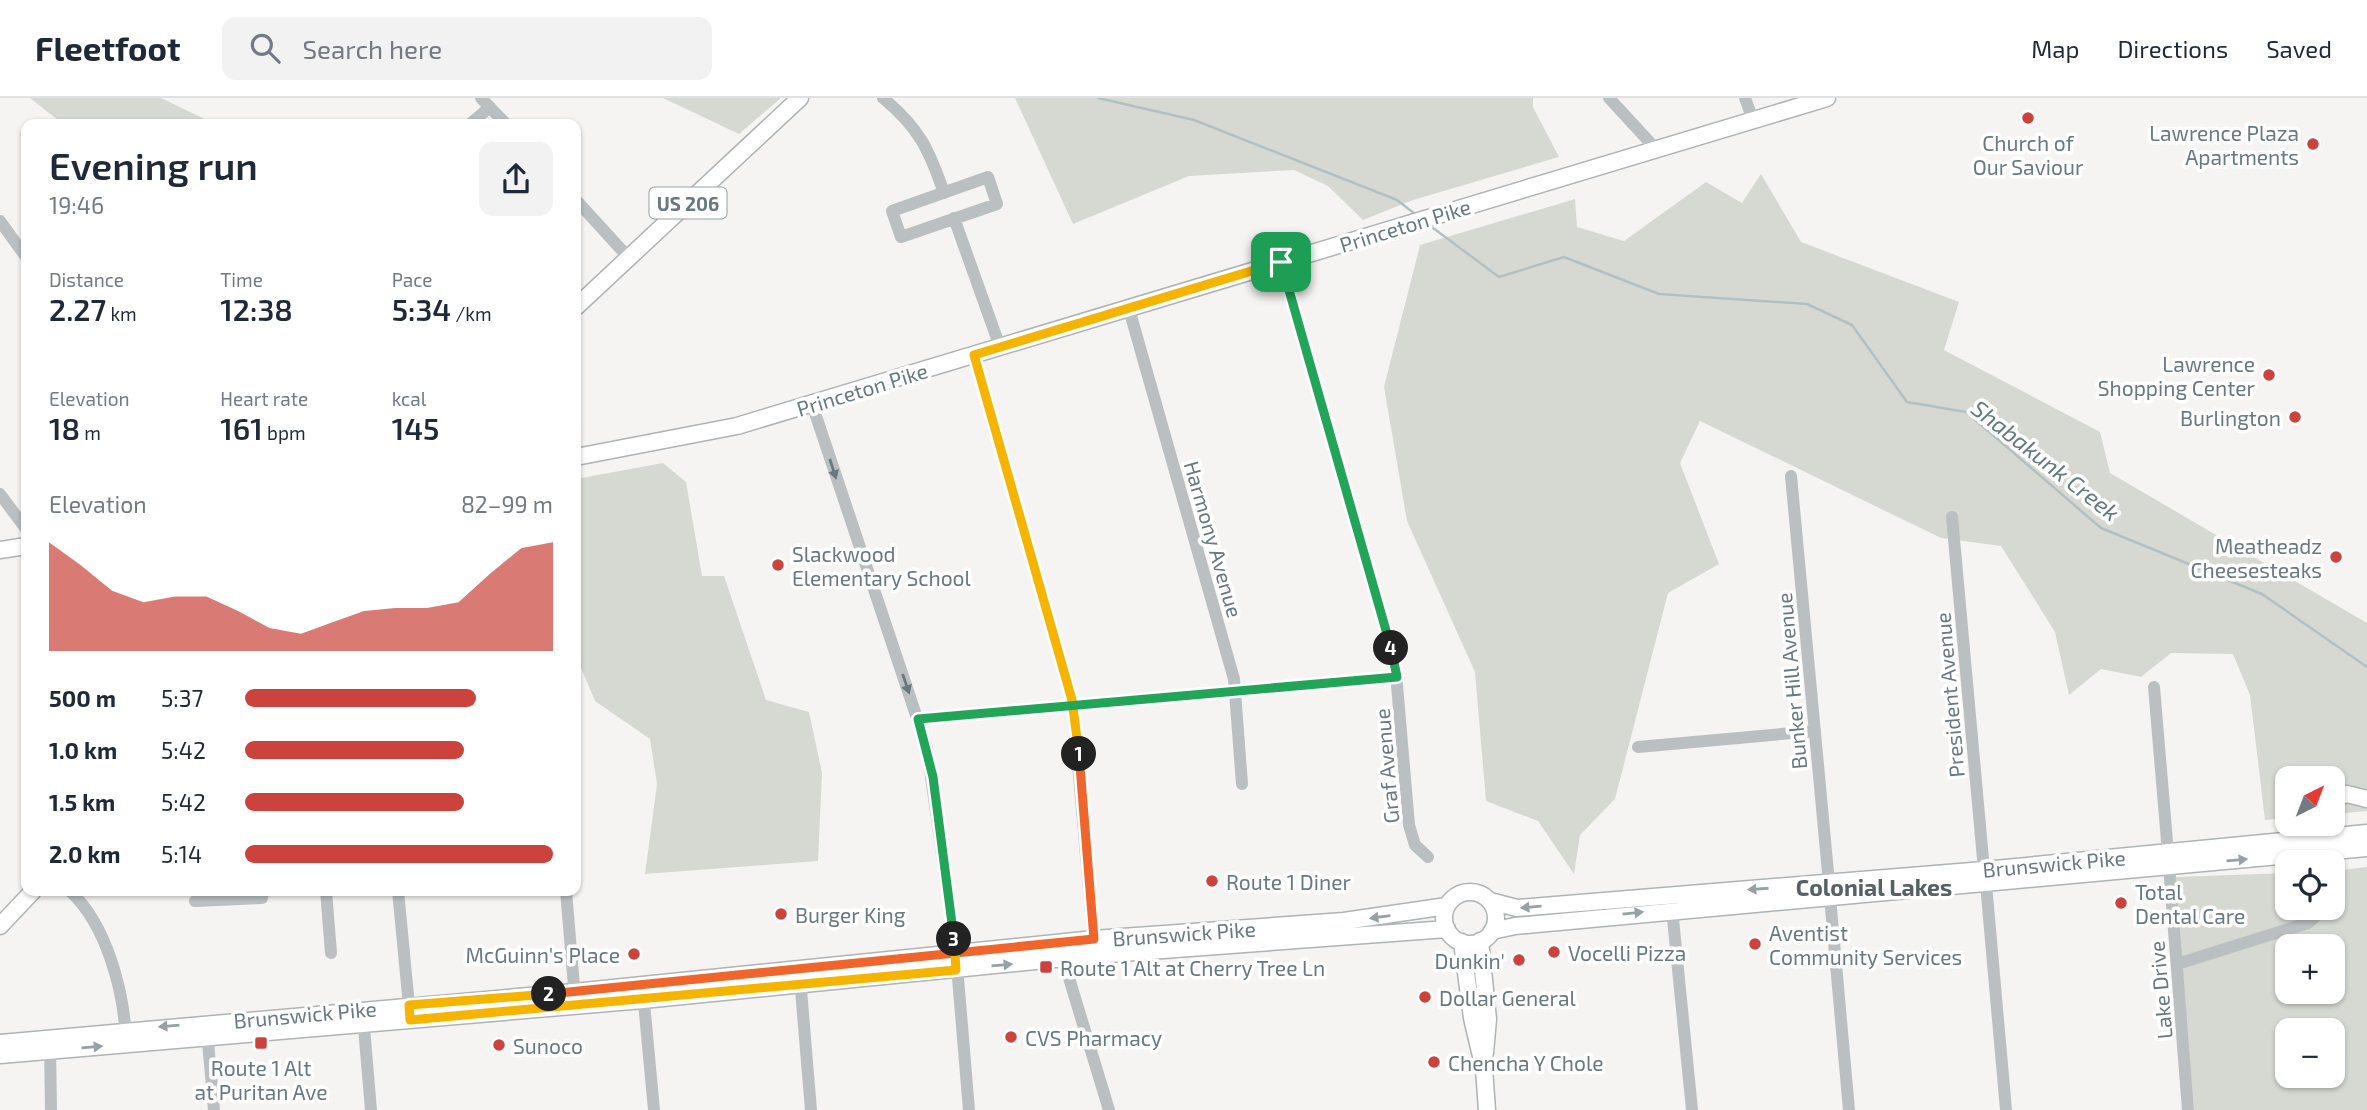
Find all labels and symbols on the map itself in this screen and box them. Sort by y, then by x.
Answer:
marker: Church of Our Saviour [2020,110,2036,126]
place label: Lawrence Plaza Apartments [2149,120,2299,169]
place label: Church of Our Saviour [1973,130,2084,179]
marker: Lawrence Plaza Apartments [2305,136,2321,152]
road number: US 206 [650,188,726,218]
street label: Princeton Pike [1336,193,1474,257]
pin [1251,232,1311,292]
place label: Lawrence Shopping Center [2098,351,2256,400]
street label: Princeton Pike [793,357,931,421]
marker: Lawrence Shopping Center [2261,367,2277,383]
water label: Shabakunk Creek [1967,394,2125,526]
place label: Burlington [2180,405,2281,430]
marker: Burlington [2287,409,2303,425]
street label: Harmony Avenue [1180,458,1248,620]
one-way arrow [829,459,839,480]
place label: Meatheadz Cheesesteaks [2190,533,2322,582]
place label: Slackwood Elementary School [792,541,972,590]
marker: Meatheadz Cheesesteaks [2328,549,2344,565]
marker: Slackwood Elementary School [770,557,786,573]
street label: Bunker Hill Avenue [1771,592,1811,770]
street label: President Avenue [1929,611,1969,779]
pin: 4 [1374,630,1408,666]
one-way arrow [902,674,912,695]
street label: Graf Avenue [1369,707,1403,825]
pin: 1 [1062,736,1096,772]
north arrow [2275,766,2345,836]
street label: Brunswick Pike [1981,844,2127,882]
one-way arrow [2226,854,2248,865]
place label: Route 1 Diner [1226,869,1351,894]
marker: Route 1 Diner [1204,873,1220,889]
district label: Colonial Lakes [1796,873,1952,901]
place label: Total Dental Care [2135,879,2245,928]
one-way arrow [1747,884,1769,895]
marker: Total Dental Care [2113,895,2129,911]
place label: Burger King [795,902,906,927]
one-way arrow [1520,902,1542,913]
marker: Burger King [773,906,789,922]
one-way arrow [1622,908,1644,919]
one-way arrow [1368,911,1390,922]
street label: Brunswick Pike [1112,916,1256,950]
place label: Aventist Community Services [1769,920,1962,969]
pin: 3 [936,922,972,956]
marker: Aventist Community Services [1747,936,1763,952]
place label: Vocelli Pizza [1568,940,1686,965]
street label: Lake Drive [2143,940,2177,1040]
place label: McGuinn's Place [465,942,620,967]
marker: Vocelli Pizza [1546,944,1562,960]
marker: McGuinn's Place [626,946,642,962]
place label: Dunkin' [1435,948,1505,973]
marker: Dunkin' [1511,952,1527,968]
place label: Route 1 Alt at Cherry Tree Ln [1060,955,1325,980]
marker: Route 1 Alt at Cherry Tree Ln [1038,959,1054,975]
one-way arrow [991,960,1013,971]
pin: 2 [532,976,566,1012]
place label: Dollar General [1439,985,1576,1010]
marker: Dollar General [1417,989,1433,1005]
street label: Brunswick Pike [232,995,378,1033]
one-way arrow [158,1021,180,1032]
place label: CVS Pharmacy [1025,1025,1162,1050]
marker: CVS Pharmacy [1003,1029,1019,1045]
place label: Sunoco [513,1033,583,1058]
marker: Route 1 Alt at Puritan Ave [253,1035,269,1051]
marker: Sunoco [491,1037,507,1053]
one-way arrow [82,1041,104,1052]
place label: Chencha Y Chole [1448,1050,1603,1075]
marker: Chencha Y Chole [1426,1054,1442,1070]
place label: Route 1 Alt at Puritan Ave [194,1055,328,1104]

